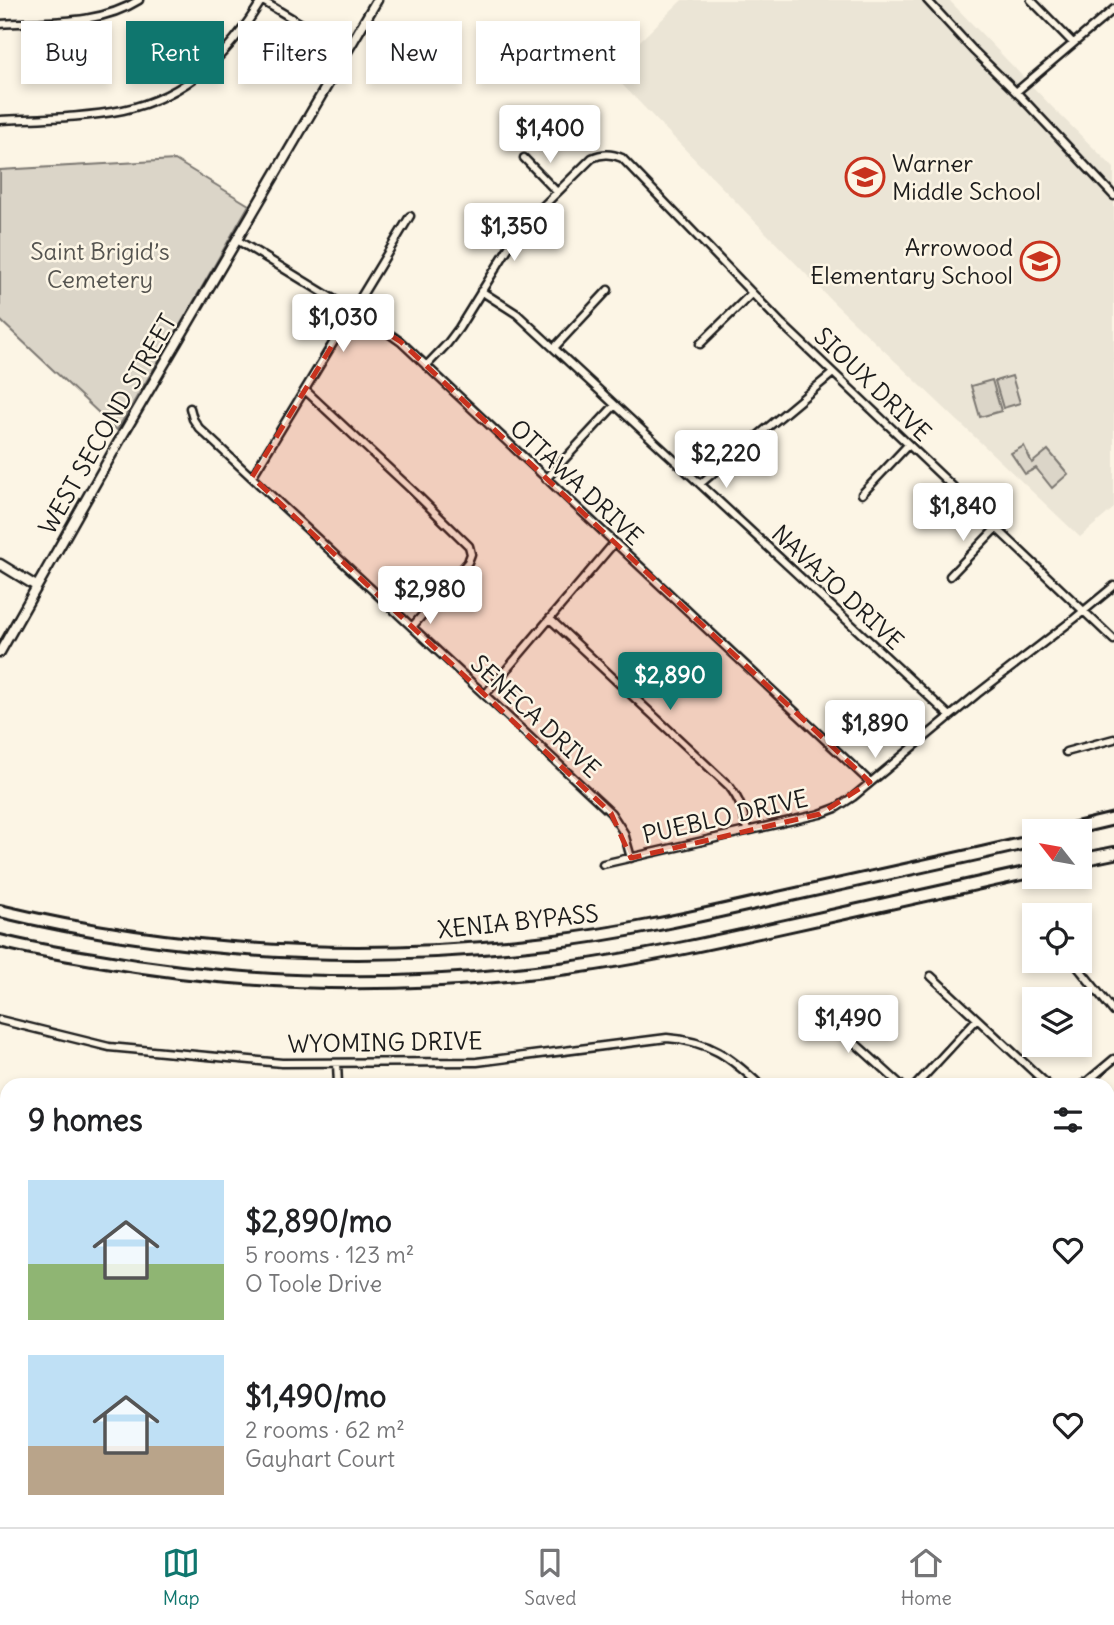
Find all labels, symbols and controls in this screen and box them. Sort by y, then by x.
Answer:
chip: Buy [21,21,112,84]
chip: Rent [126,21,224,84]
chip: Filters [238,21,352,84]
chip: New [366,21,462,84]
chip: Apartment [476,21,640,84]
pin: $1,400 [493,106,607,165]
text: $1,400 [515,113,585,142]
place label: Warner Middle School [892,148,1041,206]
school or university icon: Warner Middle School [844,156,886,198]
pin: $1,350 [457,204,571,263]
text: $1,350 [480,211,548,240]
place label: Arrowood Elementary School [810,232,1013,290]
park label: Saint Brigid’s Cemetery [30,236,170,294]
school or university icon: Arrowood Elementary School [1019,240,1061,282]
pin: $1,030 [286,294,400,354]
text: $1,030 [308,302,378,331]
street label: WEST SECOND STREET [32,308,182,540]
street label: SIOUX DRIVE [808,321,938,447]
street label: OTTAWA DRIVE [504,413,650,551]
pin: $2,220 [669,430,783,490]
text: $2,220 [691,438,761,467]
pin: $1,840 [906,484,1020,543]
text: $1,840 [929,491,997,520]
street label: NAVAJO DRIVE [766,518,910,656]
pin: $2,980 [373,566,487,626]
text: $2,980 [394,574,466,603]
street label: SENECA DRIVE [465,648,607,784]
pin: $2,890 [613,652,727,712]
text: $2,890 [634,660,706,689]
pin: $1,890 [818,700,932,760]
text: $1,890 [841,708,909,737]
street label: PUEBLO DRIVE [639,782,811,850]
north arrow [1022,819,1092,889]
map controls [1022,819,1092,1057]
street label: XENIA BYPASS [436,898,600,944]
button: locate [1022,903,1092,973]
button: layers [1022,987,1092,1057]
pin: $1,490 [791,996,905,1055]
text: $1,490 [814,1003,882,1032]
street label: WYOMING DRIVE [287,1025,483,1059]
text: 9 homes [28,1101,143,1139]
icon: filters [1049,1101,1087,1139]
text: $2,890/mo [245,1202,392,1240]
icon: home [84,1208,168,1292]
icon: heart [1049,1231,1087,1269]
text: 5 rooms · 123 m² [245,1240,414,1269]
text: O Toole Drive [245,1269,382,1298]
text: $1,490/mo [245,1377,386,1415]
icon: home [84,1383,168,1467]
icon: heart [1049,1406,1087,1444]
text: 2 rooms · 62 m² [245,1415,405,1444]
text: Gayhart Court [245,1444,395,1473]
tab: Map [162,1544,200,1610]
tab: Saved [524,1544,576,1610]
tab: Home [901,1544,952,1610]

